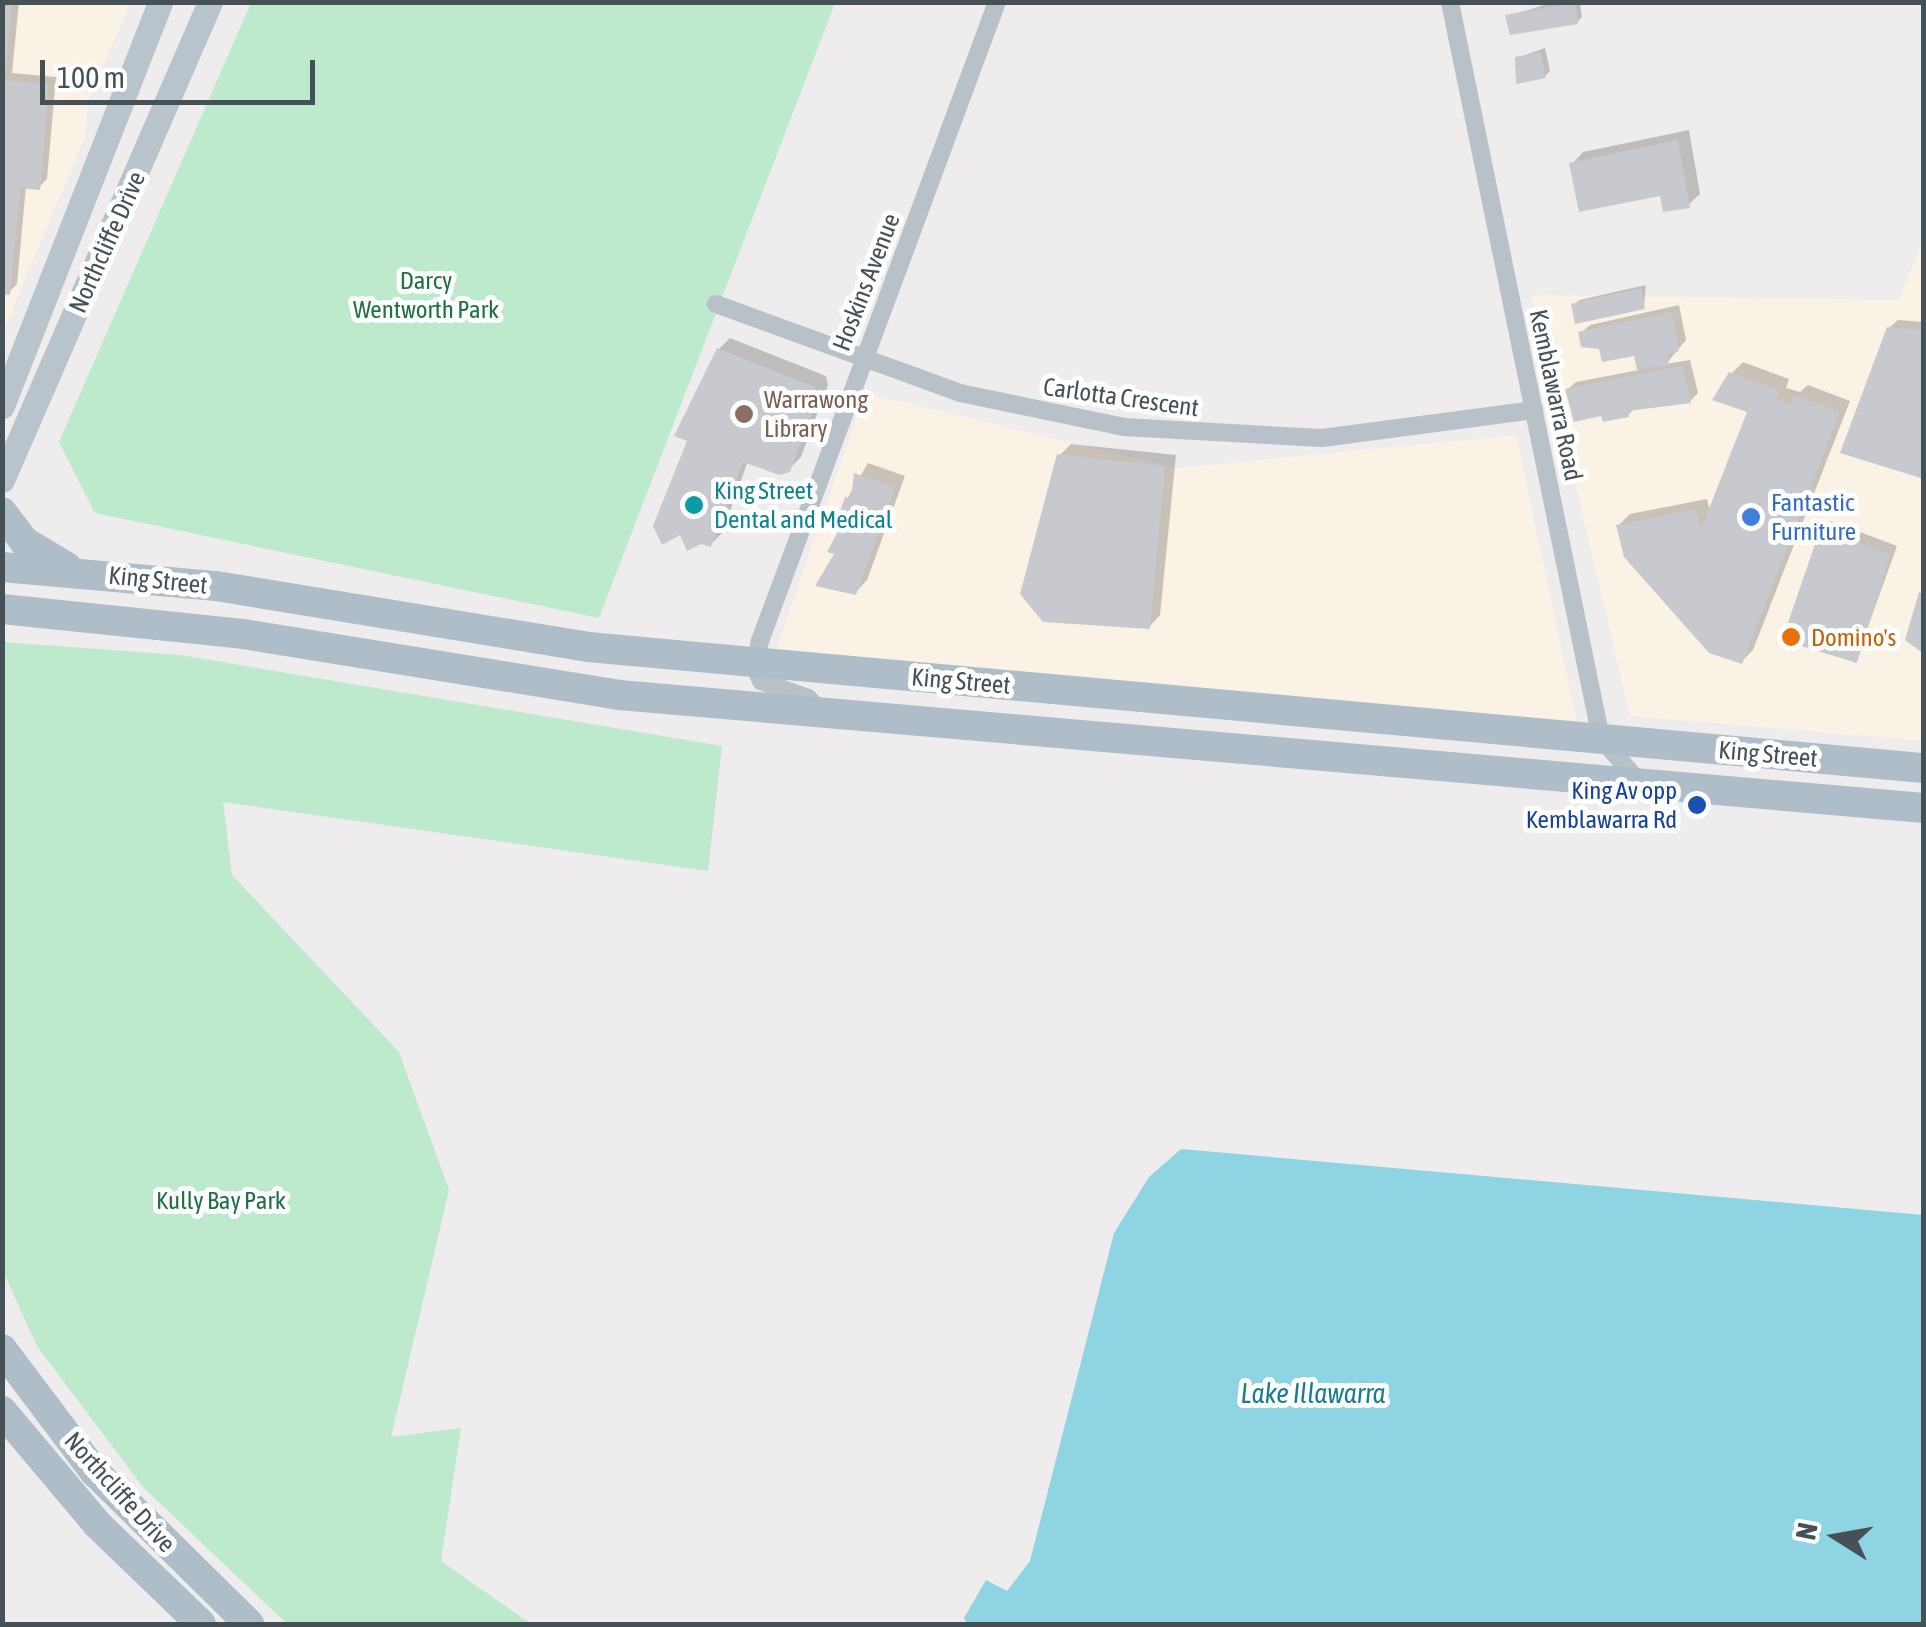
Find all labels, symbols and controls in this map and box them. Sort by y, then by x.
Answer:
scale bar [45,40,320,102]
text: 100 m [57,60,125,94]
street label: Northcliffe Drive [63,167,151,317]
street label: Hoskins Avenue [826,209,906,355]
park label: Darcy Wentworth Park [353,266,499,325]
street label: Kemblawarra Road [1523,307,1589,483]
street label: Carlotta Crescent [1041,371,1201,423]
place label: Warrawong Library [764,385,868,444]
marker: Warrawong Library [733,403,755,425]
place label: King Street Dental and Medical [714,476,892,535]
place label: Fantastic Furniture [1771,488,1856,547]
marker: King Street Dental and Medical [683,494,705,516]
marker: Fantastic Furniture [1740,506,1762,528]
street label: King Street [107,560,209,600]
place label: Domino's [1811,622,1896,652]
marker: Domino's [1780,626,1802,648]
street label: King Street [910,662,1012,700]
street label: King Street [1717,735,1819,773]
place label: King Av opp Kemblawarra Rd [1526,776,1677,835]
marker: King Av opp Kemblawarra Rd [1686,794,1708,816]
park label: Kully Bay Park [156,1185,286,1215]
water label: Lake Illawarra [1241,1376,1385,1410]
street label: Northcliffe Drive [58,1426,182,1558]
north arrow [1786,1487,1886,1587]
text: N [1789,1520,1824,1542]

